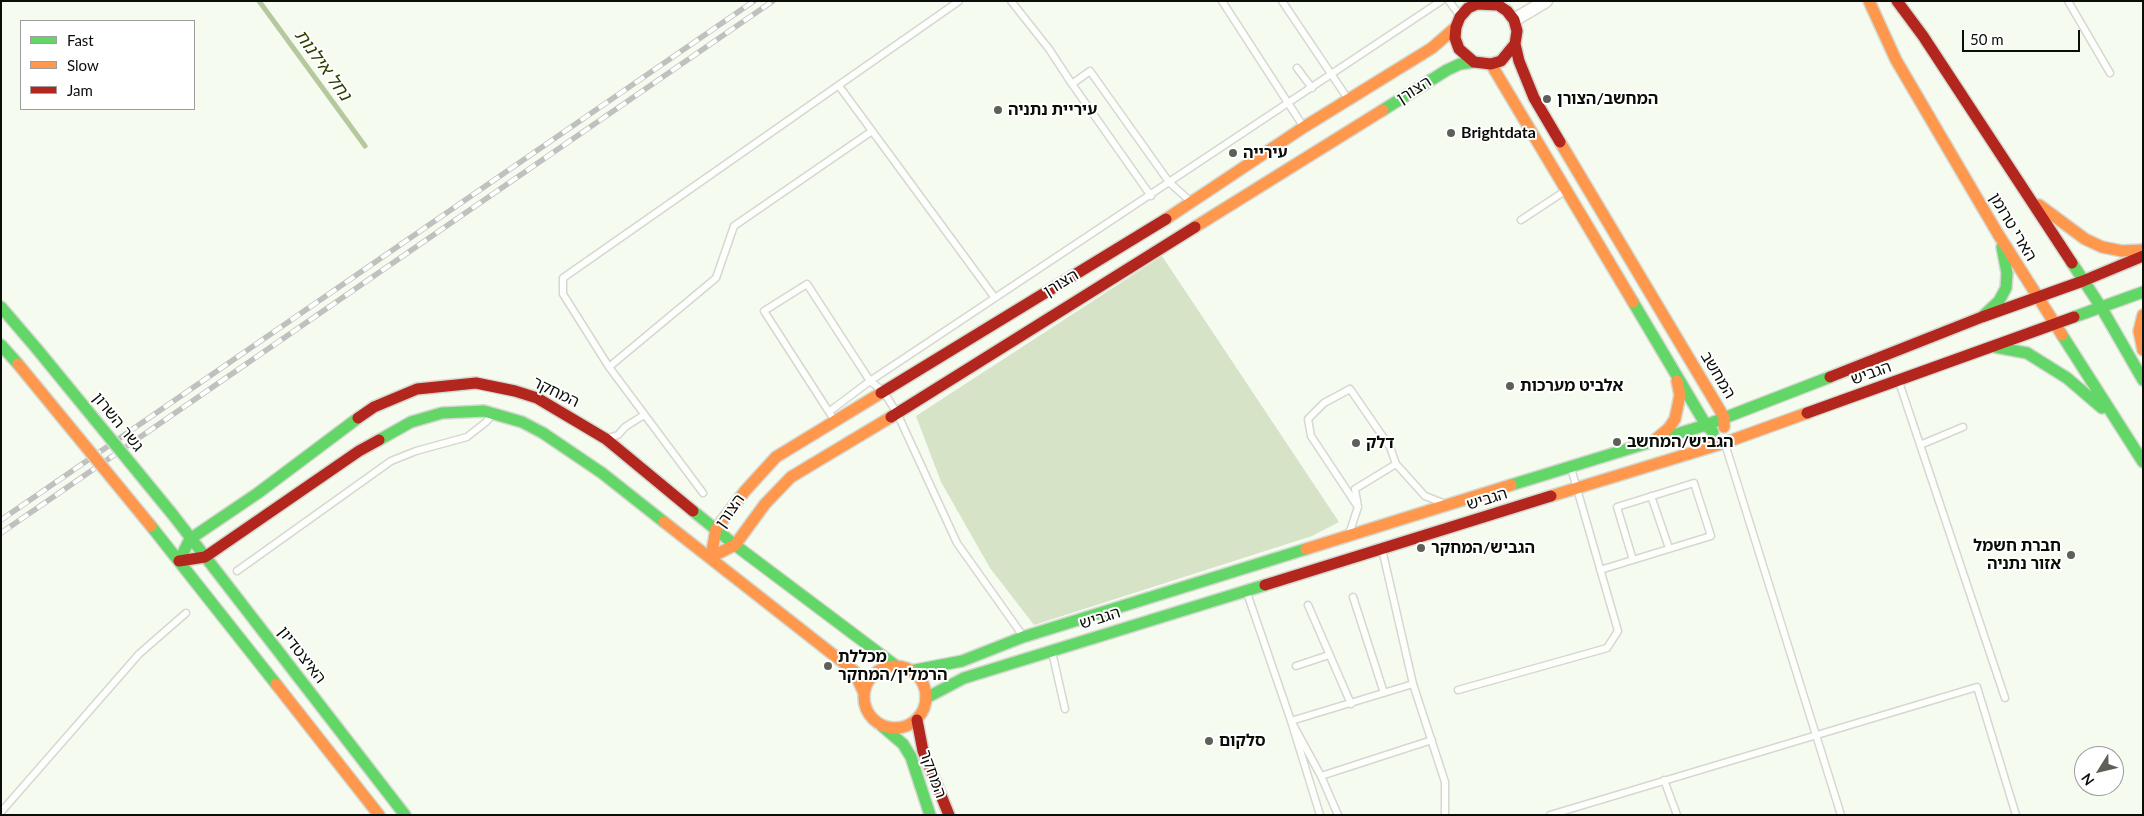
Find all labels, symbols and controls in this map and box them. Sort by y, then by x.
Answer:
legend [20,20,195,110]
scale bar [1964,20,2082,52]
water label: נחל אילנות [290,25,356,105]
text: 50 m [1970,30,2004,48]
text: Fast [67,31,94,49]
text: Slow [67,56,99,74]
street label: הצורן [1393,72,1435,108]
text: Jam [67,81,93,99]
place label: המחשב/הצורן [1557,89,1658,109]
marker: המחשב/הצורן [1541,93,1553,105]
place label: עיריית נתניה [1008,100,1097,120]
marker: עיריית נתניה [992,104,1004,116]
place label: Brightdata [1461,123,1536,143]
marker: Brightdata [1445,127,1457,139]
place label: עירייה [1243,143,1288,163]
marker: עירייה [1227,147,1239,159]
street label: הארי טרומן [1985,189,2041,265]
street label: הצורן [1040,265,1082,301]
street label: המחשב [1696,348,1740,402]
street label: הגביש [1848,357,1894,389]
street label: המחקר [530,373,582,411]
place label: אלביט מערכות [1520,376,1623,396]
marker: אלביט מערכות [1504,380,1516,392]
street label: גשר השרון [88,389,148,455]
place label: הגביש/המחשב [1627,432,1734,452]
place label: דלק [1366,433,1394,453]
marker: הגביש/המחשב [1611,436,1623,448]
marker: דלק [1350,437,1362,449]
street label: הגביש [1464,484,1510,514]
street label: הצורן [711,490,749,532]
place label: חברת חשמל אזור נתניה [1973,536,2061,574]
place label: הגביש/המחקר [1431,538,1535,558]
marker: הגביש/המחקר [1415,542,1427,554]
marker: חברת חשמל אזור נתניה [2065,549,2077,561]
street label: הגביש [1077,603,1123,633]
street label: האיצטדיון [274,623,330,687]
place label: מכללת הרמלין/המחקר [838,647,947,685]
marker: מכללת הרמלין/המחקר [822,660,834,672]
place label: סלקום [1219,731,1266,751]
marker: סלקום [1203,735,1215,747]
north arrow [2074,746,2124,796]
street label: המחקר [915,747,951,801]
text: N [2077,770,2097,789]

